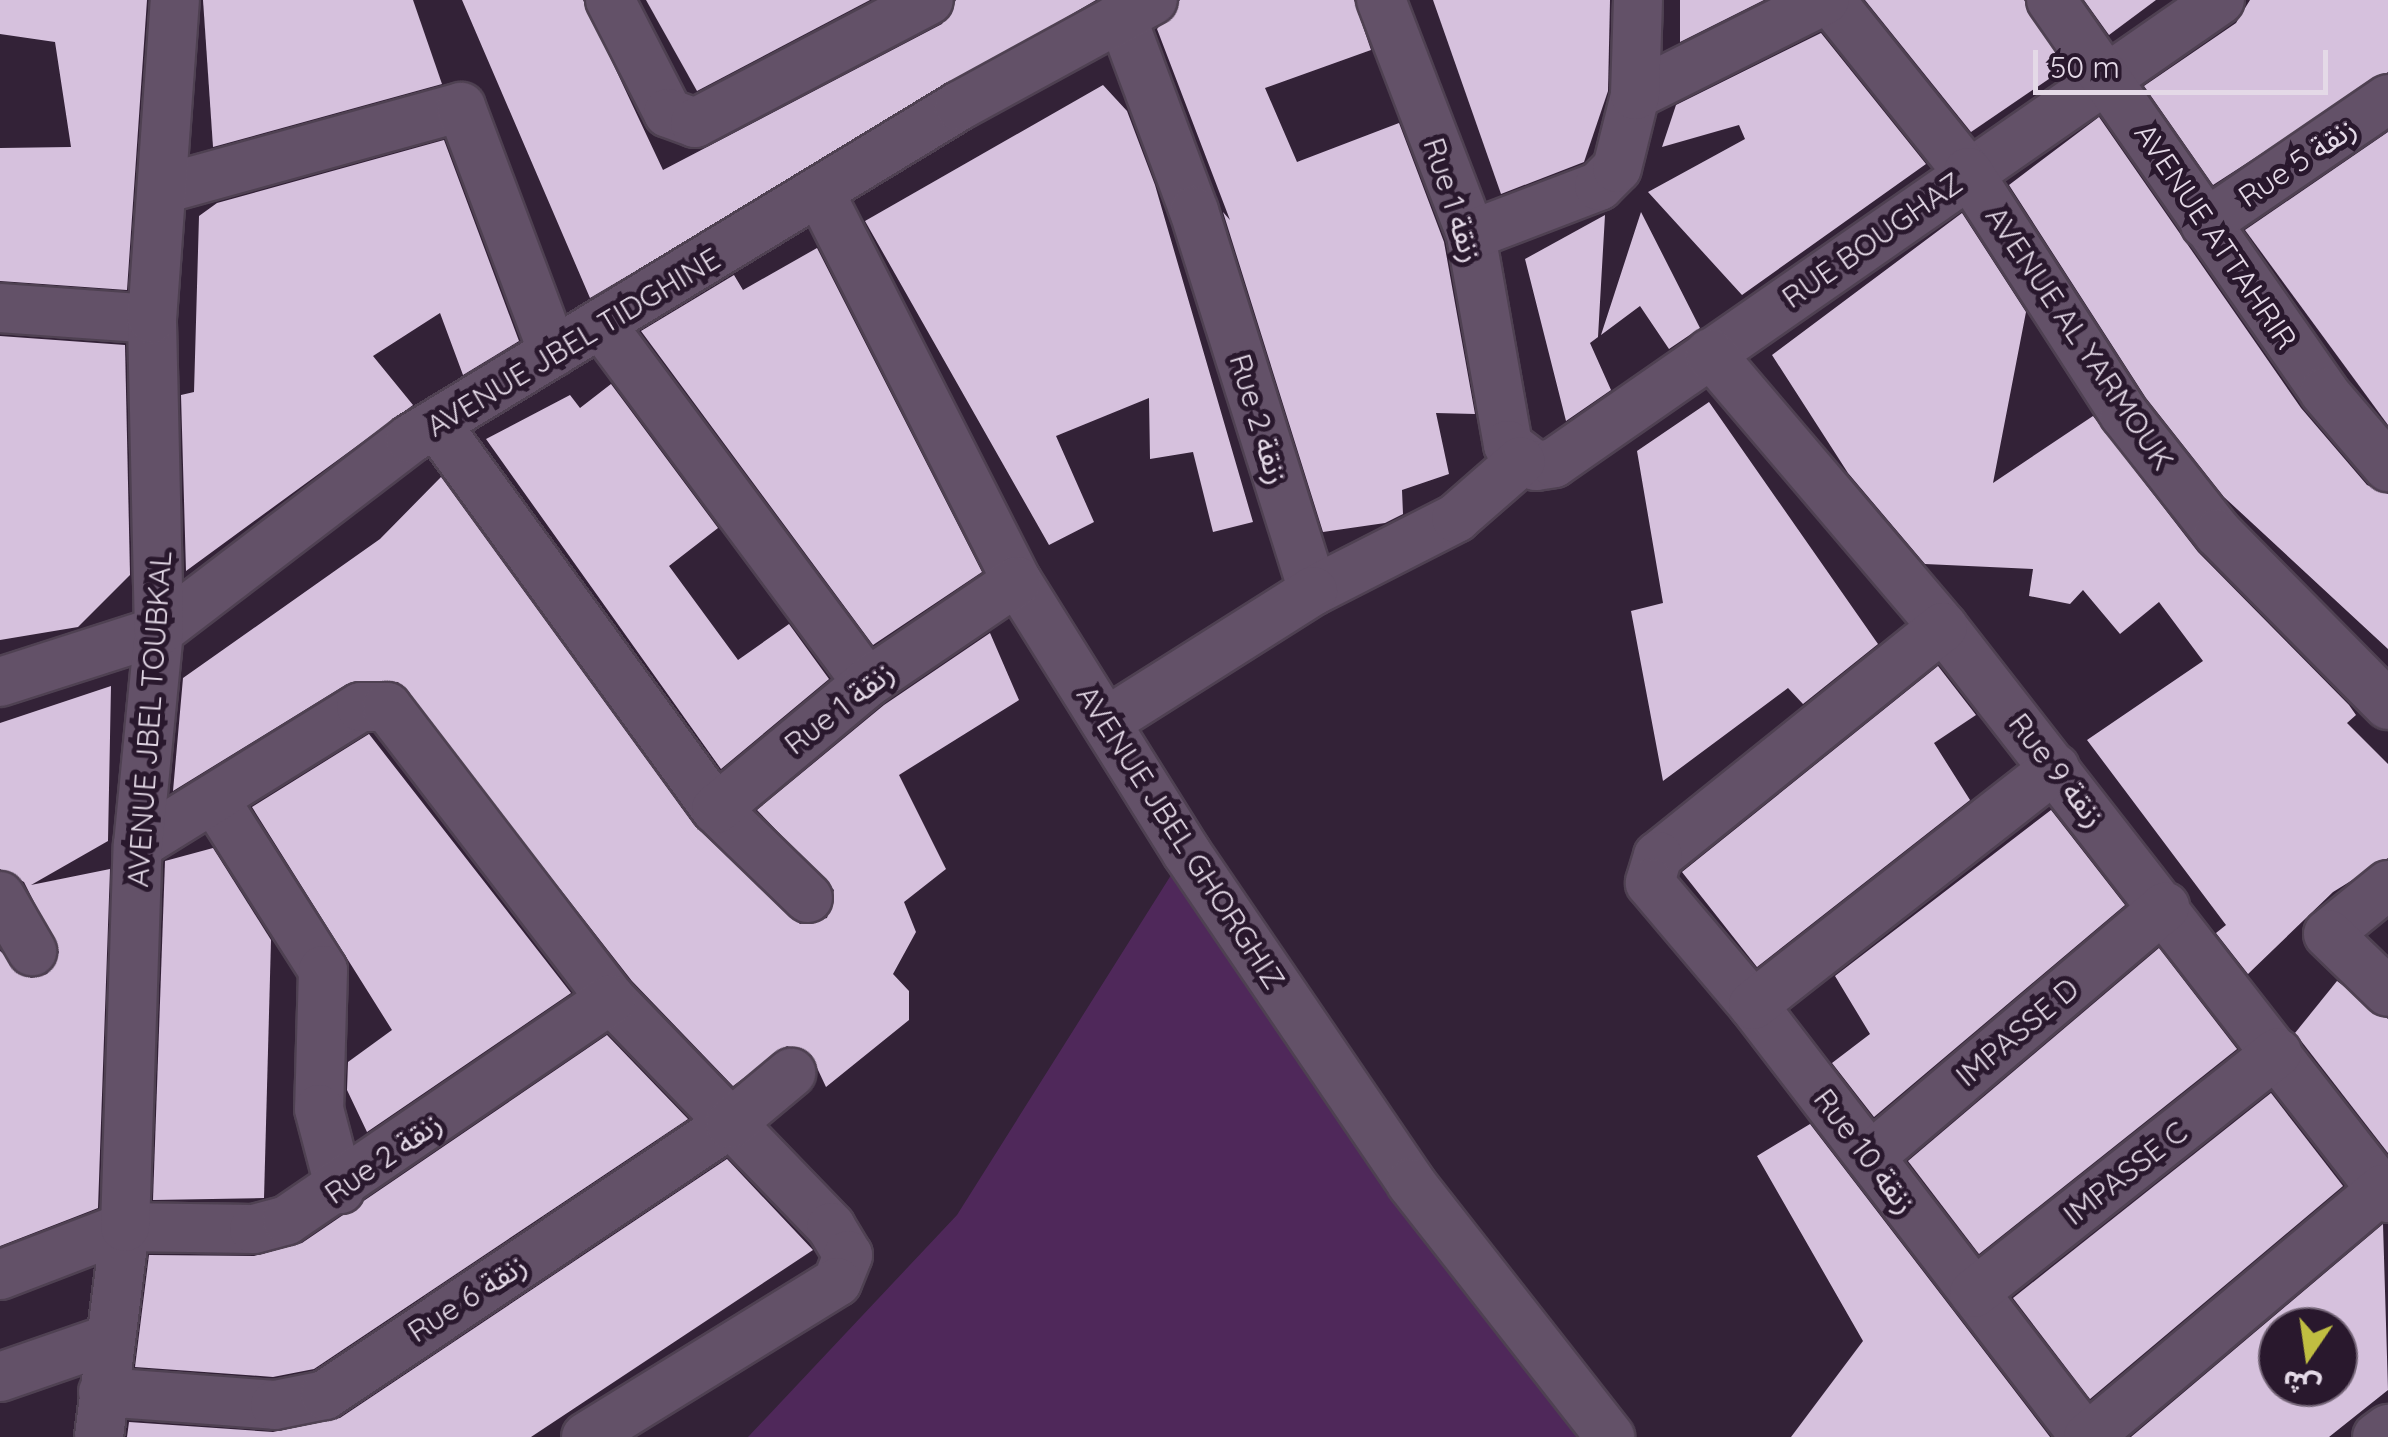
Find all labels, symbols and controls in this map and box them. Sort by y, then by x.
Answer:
scale bar [2038,30,2333,92]
text: 50 m [2050,48,2120,86]
street label: Rue 5 زنقة [2231,110,2363,214]
street label: AVENUE ATTAHRIR [2127,116,2305,356]
street label: Rue 1 زنقة [1416,133,1490,267]
street label: RUE BOUGHAZ [1775,165,1969,315]
street label: AVENUE AL YARMOUK [1978,199,2182,477]
street label: AVENUE JBEL TIDGHINE [420,240,726,444]
street label: Rue 2 زنقة [1222,349,1296,489]
street label: AVENUE JBEL TOUBKAL [119,550,179,888]
street label: Rue 1 زنقة [777,654,901,762]
street label: AVENUE JBEL GHORGHIZ [1069,679,1293,995]
street label: Rue 9 زنقة [2001,706,2113,834]
street label: IMPASSE D [1948,970,2086,1094]
street label: Rue 10 زنقة [1806,1082,1924,1220]
street label: Rue 2 زنقة [318,1105,448,1211]
street label: IMPASSE C [2056,1114,2194,1232]
street label: Rue 6 زنقة [401,1246,533,1350]
north arrow [2258,1307,2358,1407]
text: ش [2279,1363,2324,1406]

